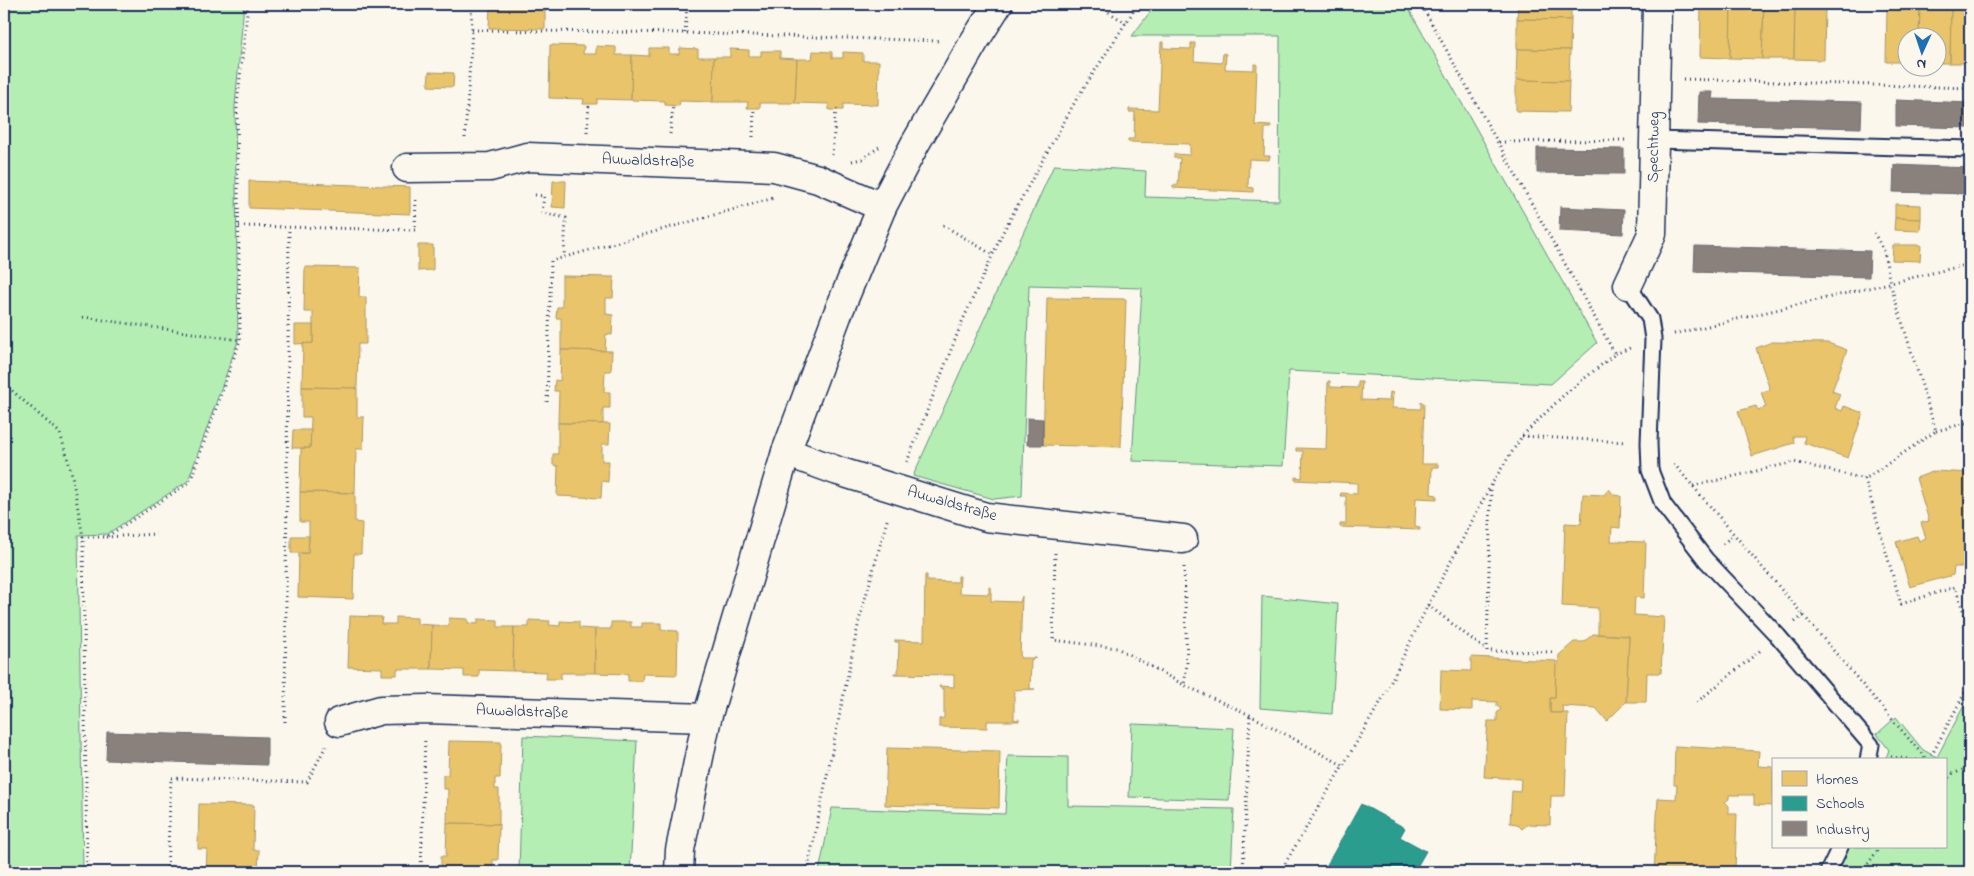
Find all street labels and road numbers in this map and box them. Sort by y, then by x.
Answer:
street label: Spechtweg [1641,111,1667,183]
street label: Auwaldstraße [601,147,695,175]
street label: Auwaldstraße [904,480,1001,529]
street label: Auwaldstraße [475,698,569,726]

